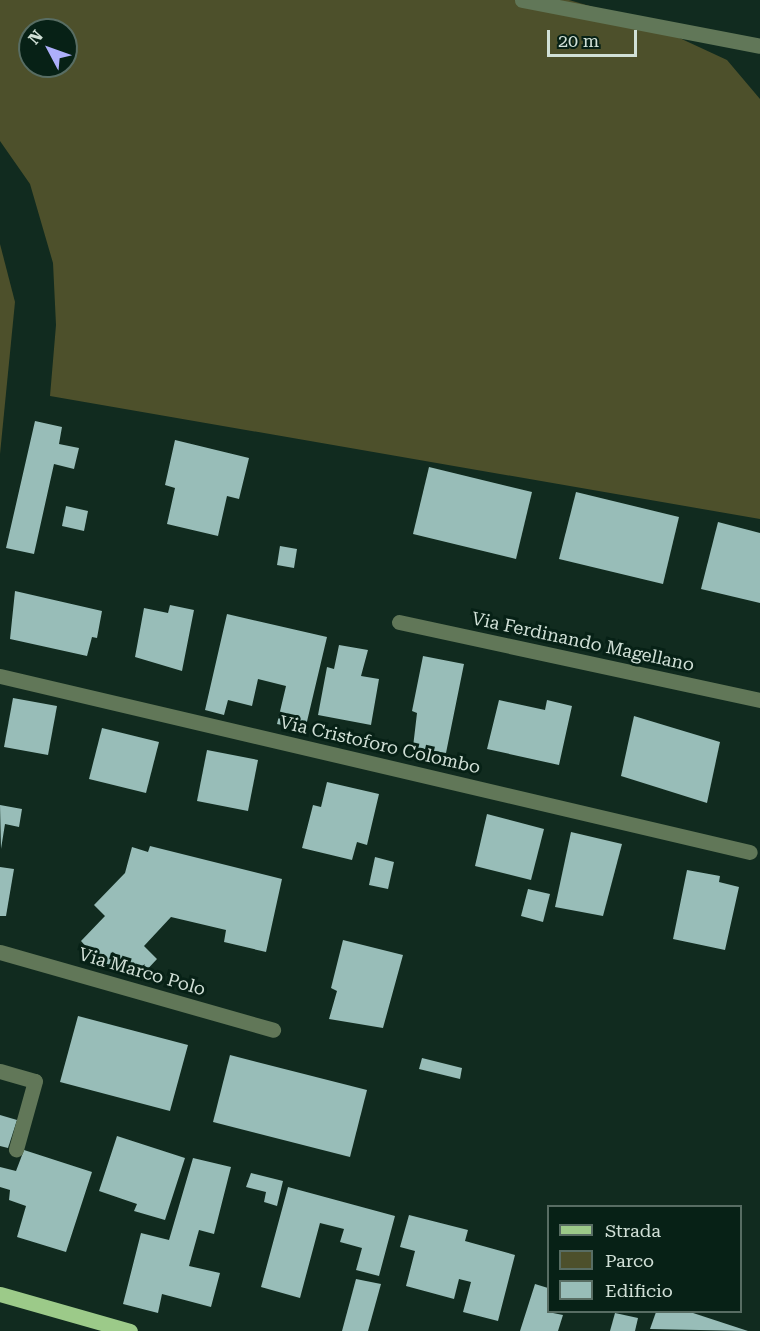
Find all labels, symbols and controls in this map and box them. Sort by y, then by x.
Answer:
north arrow [18,18,78,78]
scale bar [550,18,640,56]
text: N [24,26,47,48]
text: 20 m [558,30,599,51]
street label: Via Ferdinando Magellano [470,608,696,676]
street label: Via Cristoforo Colombo [278,711,482,779]
street label: Via Marco Polo [76,944,208,1000]
legend [547,1205,742,1313]
text: Strada [605,1220,661,1241]
text: Parco [605,1250,654,1271]
text: Edificio [605,1280,673,1301]

